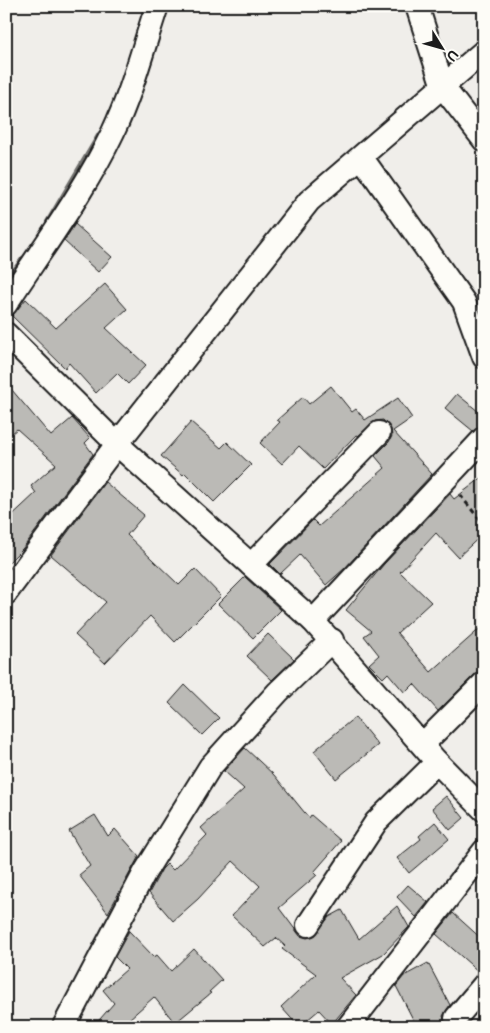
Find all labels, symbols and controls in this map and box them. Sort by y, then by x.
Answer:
north arrow [418,22,468,72]
text: U [442,46,462,65]

